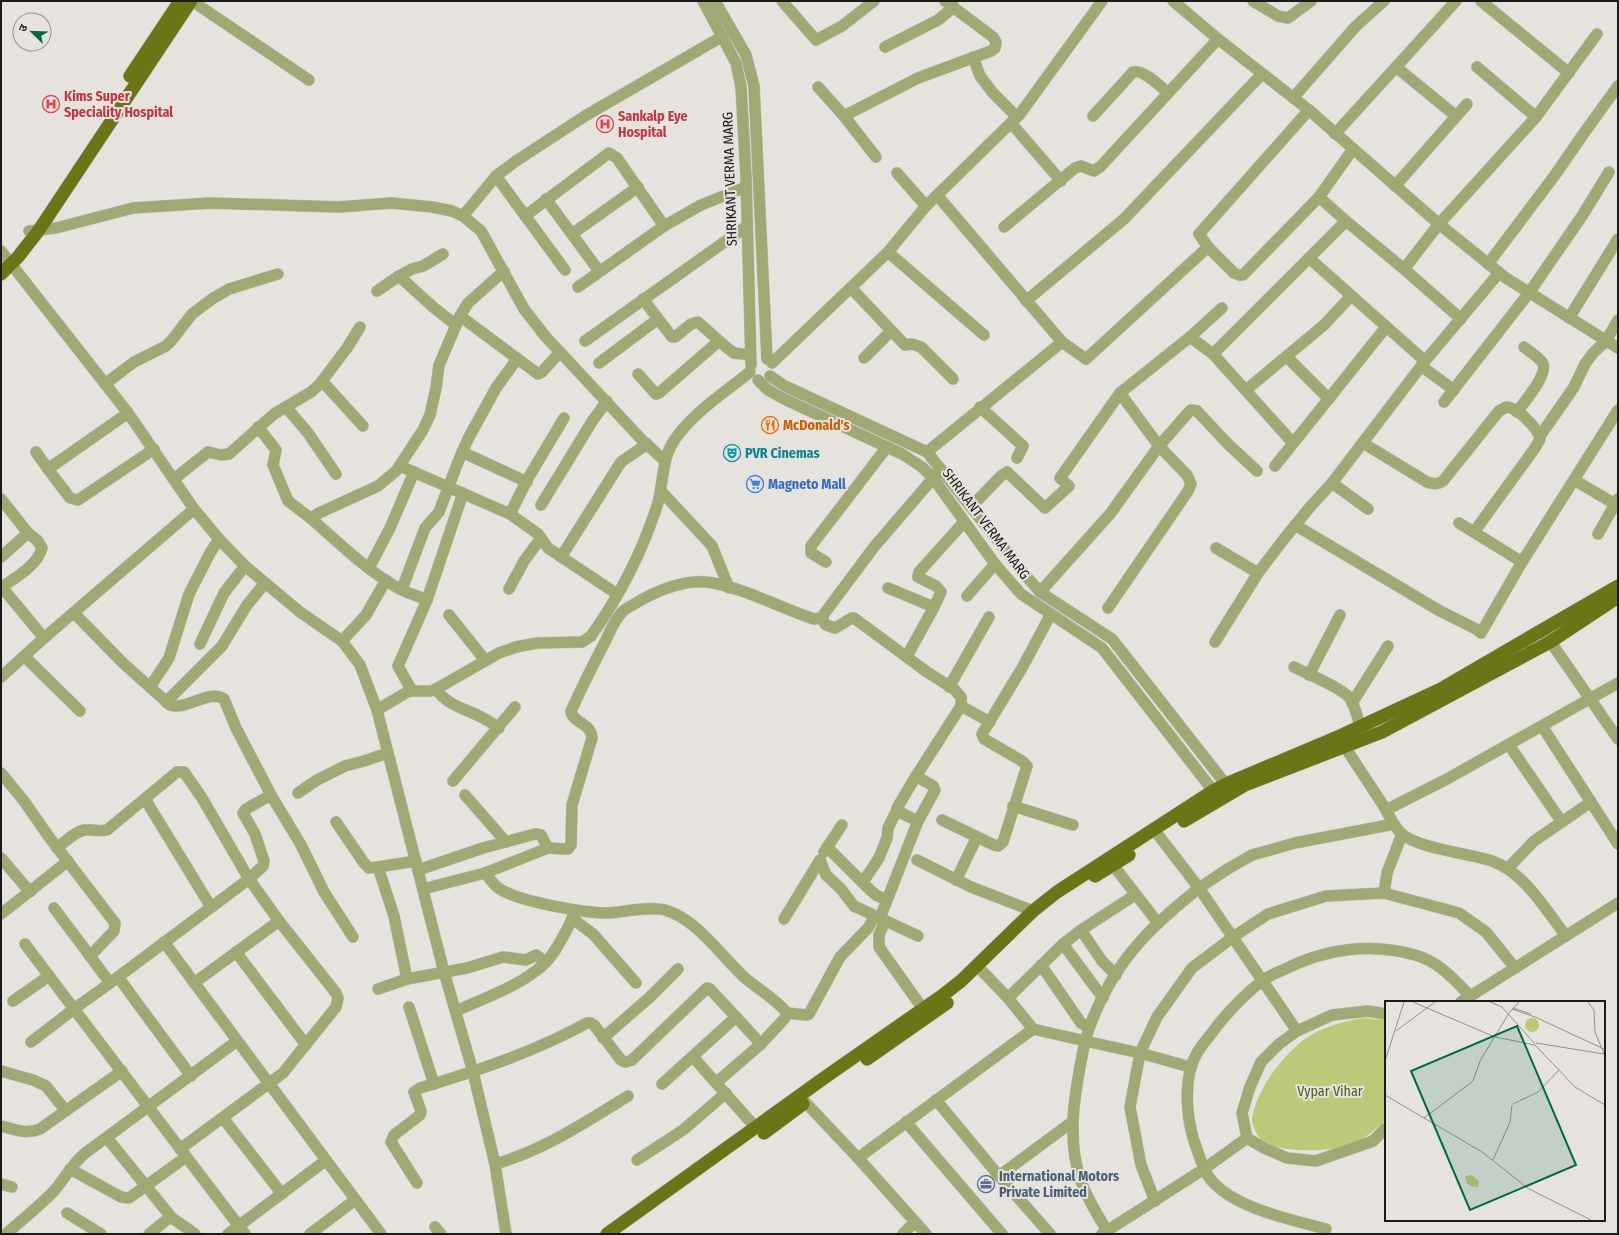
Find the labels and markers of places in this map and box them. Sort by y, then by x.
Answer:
place label: Kims Super Speciality Hospital [64,88,173,121]
hospital icon: Kims Super Speciality Hospital [41,94,61,114]
place label: Sankalp Eye Hospital [618,108,688,141]
hospital icon: Sankalp Eye Hospital [595,114,615,134]
restaurant icon: McDonald's [760,415,780,435]
place label: McDonald's [783,417,850,434]
theatre icon: PVR Cinemas [722,443,742,463]
place label: PVR Cinemas [745,445,820,462]
supermarket icon: Magneto Mall [745,474,765,494]
place label: Magneto Mall [768,476,846,493]
place label: International Motors Private Limited [999,1168,1119,1201]
office icon: International Motors Private Limited [976,1174,996,1194]

